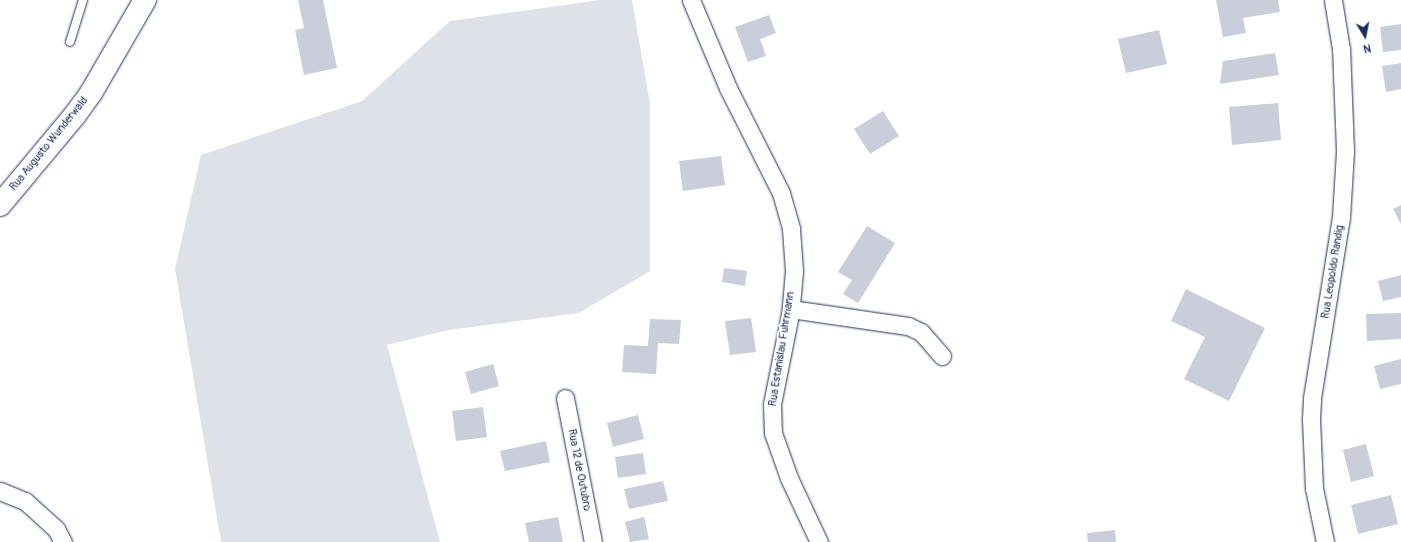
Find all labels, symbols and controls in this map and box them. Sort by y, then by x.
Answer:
north arrow [1345,16,1385,56]
text: N [1362,41,1372,55]
street label: Rua Augusto Wunderwald [7,94,91,194]
street label: Rua Leopoldo Randig [1319,224,1347,320]
street label: Rua Estanislau Fuhrmann [766,291,798,407]
street label: Rua 12 de Outubro [565,428,593,512]

